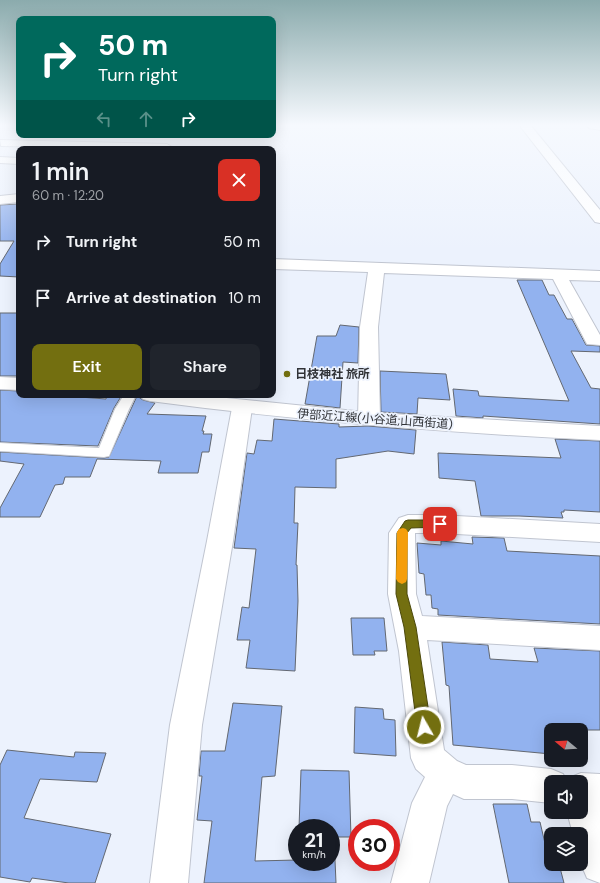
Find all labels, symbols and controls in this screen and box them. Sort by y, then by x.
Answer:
text: 50 m [98,27,168,64]
icon: right [32,32,84,84]
text: Turn right [98,63,178,87]
icon: left [93,108,115,130]
icon: ahead [135,108,157,130]
icon: right [177,108,199,130]
text: 1 min [32,156,89,187]
button: close [218,159,260,201]
text: 60 m · 12:20 [32,187,104,204]
icon: right [32,231,54,253]
text: Turn right [66,232,137,252]
text: 50 m [223,232,260,252]
icon: arrive [32,287,54,309]
text: Arrive at destination [66,288,217,308]
text: 10 m [229,288,261,308]
button: Exit [32,344,142,390]
button: Share [150,344,260,390]
place label: 日枝神社 旅所 [295,366,370,382]
marker: 日枝神社 旅所 [282,369,292,379]
street label: 伊部近江線(小谷道;山西街道) [297,406,453,432]
pin [423,507,457,541]
icon: arrive [429,513,451,535]
position arrow [403,706,445,748]
north arrow [544,723,588,767]
map controls [544,723,588,871]
button: sound [544,775,588,819]
speed limit sign: 30 [348,819,400,871]
text: 21 [305,827,323,853]
button: layers [544,827,588,871]
text: km/h [302,848,326,861]

